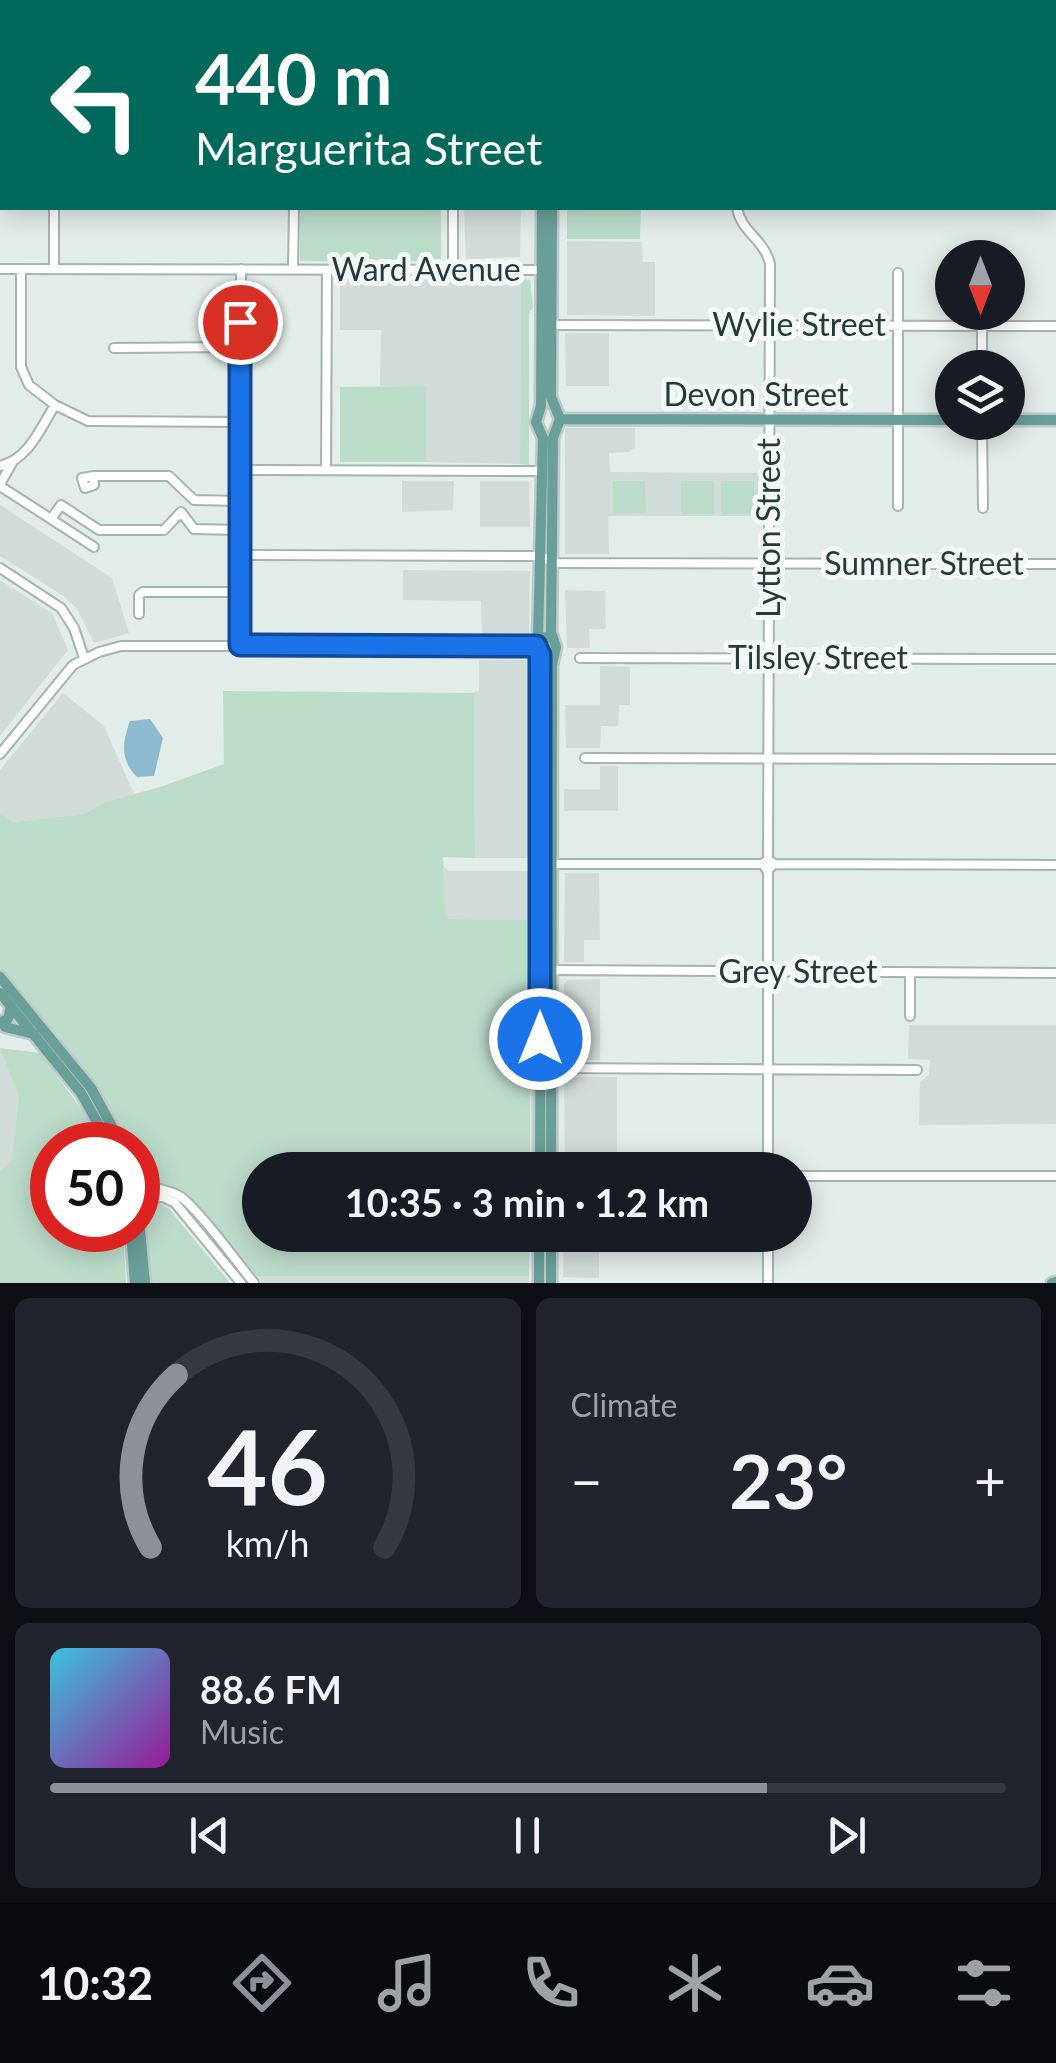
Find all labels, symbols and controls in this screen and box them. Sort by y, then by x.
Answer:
text: 440 m [195,36,392,120]
icon: left [30,40,160,170]
text: Marguerita Street [195,121,542,175]
north arrow [935,240,1025,330]
map controls [935,240,1025,440]
street label: Ward Avenue [331,249,521,288]
pin [198,280,283,365]
icon: arrive [213,295,268,350]
street label: Wylie Street [712,304,886,343]
button: layers [935,350,1025,440]
street label: Devon Street [663,374,849,413]
street label: Lytton Street [748,437,787,618]
street label: Sumner Street [824,543,1024,582]
street label: Tilsley Street [728,637,909,676]
street label: Grey Street [719,951,878,990]
position arrow [488,987,592,1091]
speed limit sign: 50 [30,1122,160,1252]
text: 10:35 · 3 min · 1.2 km [345,1179,709,1225]
text: Climate [571,1385,677,1424]
text: 46 [207,1402,328,1527]
text: 23° [729,1435,847,1525]
text: − [571,1447,602,1513]
text: + [974,1447,1006,1513]
text: km/h [226,1522,310,1565]
text: 88.6 FM [200,1666,342,1712]
text: Music [200,1712,284,1751]
icon: previous [182,1808,237,1863]
icon: pause [500,1808,555,1863]
icon: next [819,1808,874,1863]
icon: directions [227,1948,297,2018]
icon: music [372,1948,442,2018]
icon: phone [516,1948,586,2018]
icon: climate [660,1948,730,2018]
icon: car [805,1948,875,2018]
icon: filters [949,1948,1019,2018]
text: 10:32 [37,1956,153,2010]

